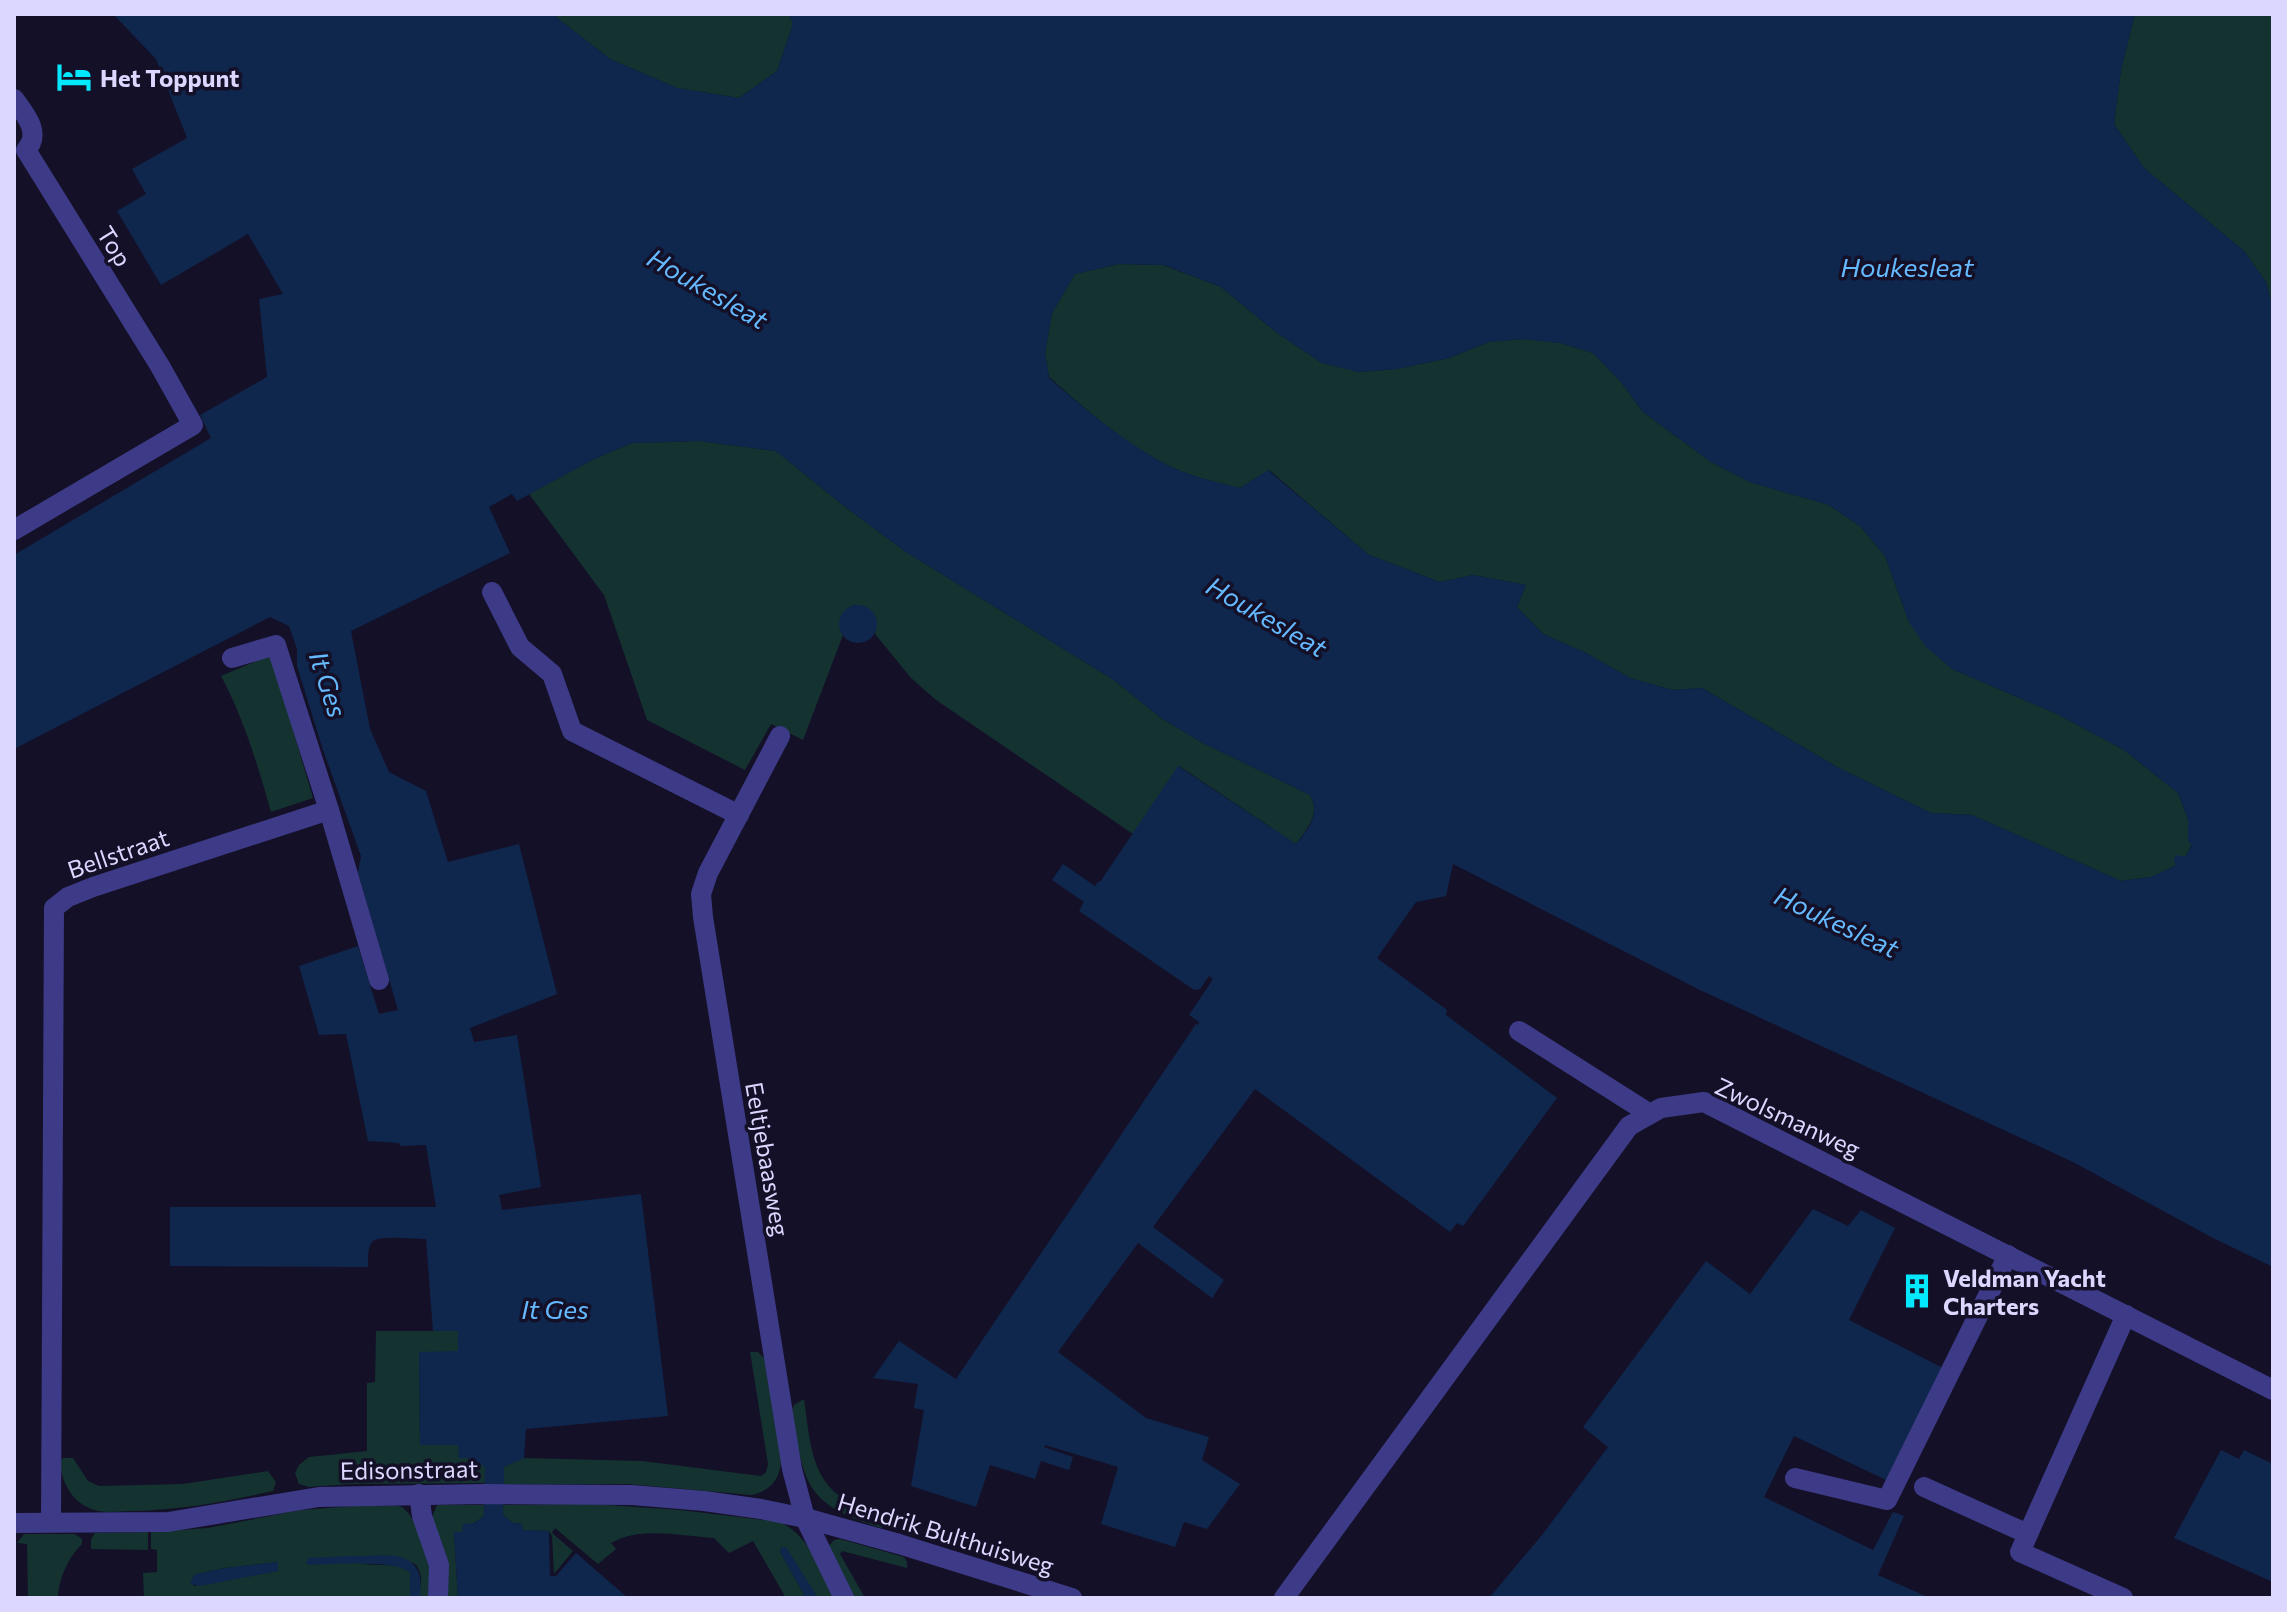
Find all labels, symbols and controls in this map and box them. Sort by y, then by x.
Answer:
hotel icon: Het Toppunt [55,58,93,96]
place label: Het Toppunt [100,63,239,92]
street label: Top [92,220,138,272]
water label: Houkesleat [643,241,775,335]
water label: Houkesleat [1840,251,1975,282]
water label: Houkesleat [1202,569,1334,663]
water label: It Ges [304,647,354,721]
street label: Bellstraat [63,822,173,884]
water label: Houkesleat [1770,879,1905,964]
street label: Zwolsmanweg [1711,1071,1865,1163]
street label: Eeltjebaasweg [740,1080,796,1238]
place label: Veldman Yacht Charters [1943,1263,2106,1320]
building icon: Veldman Yacht Charters [1898,1272,1936,1310]
water label: It Ges [521,1293,589,1324]
street label: Edisonstraat [340,1453,479,1485]
street label: Hendrik Bulthuisweg [834,1486,1058,1580]

